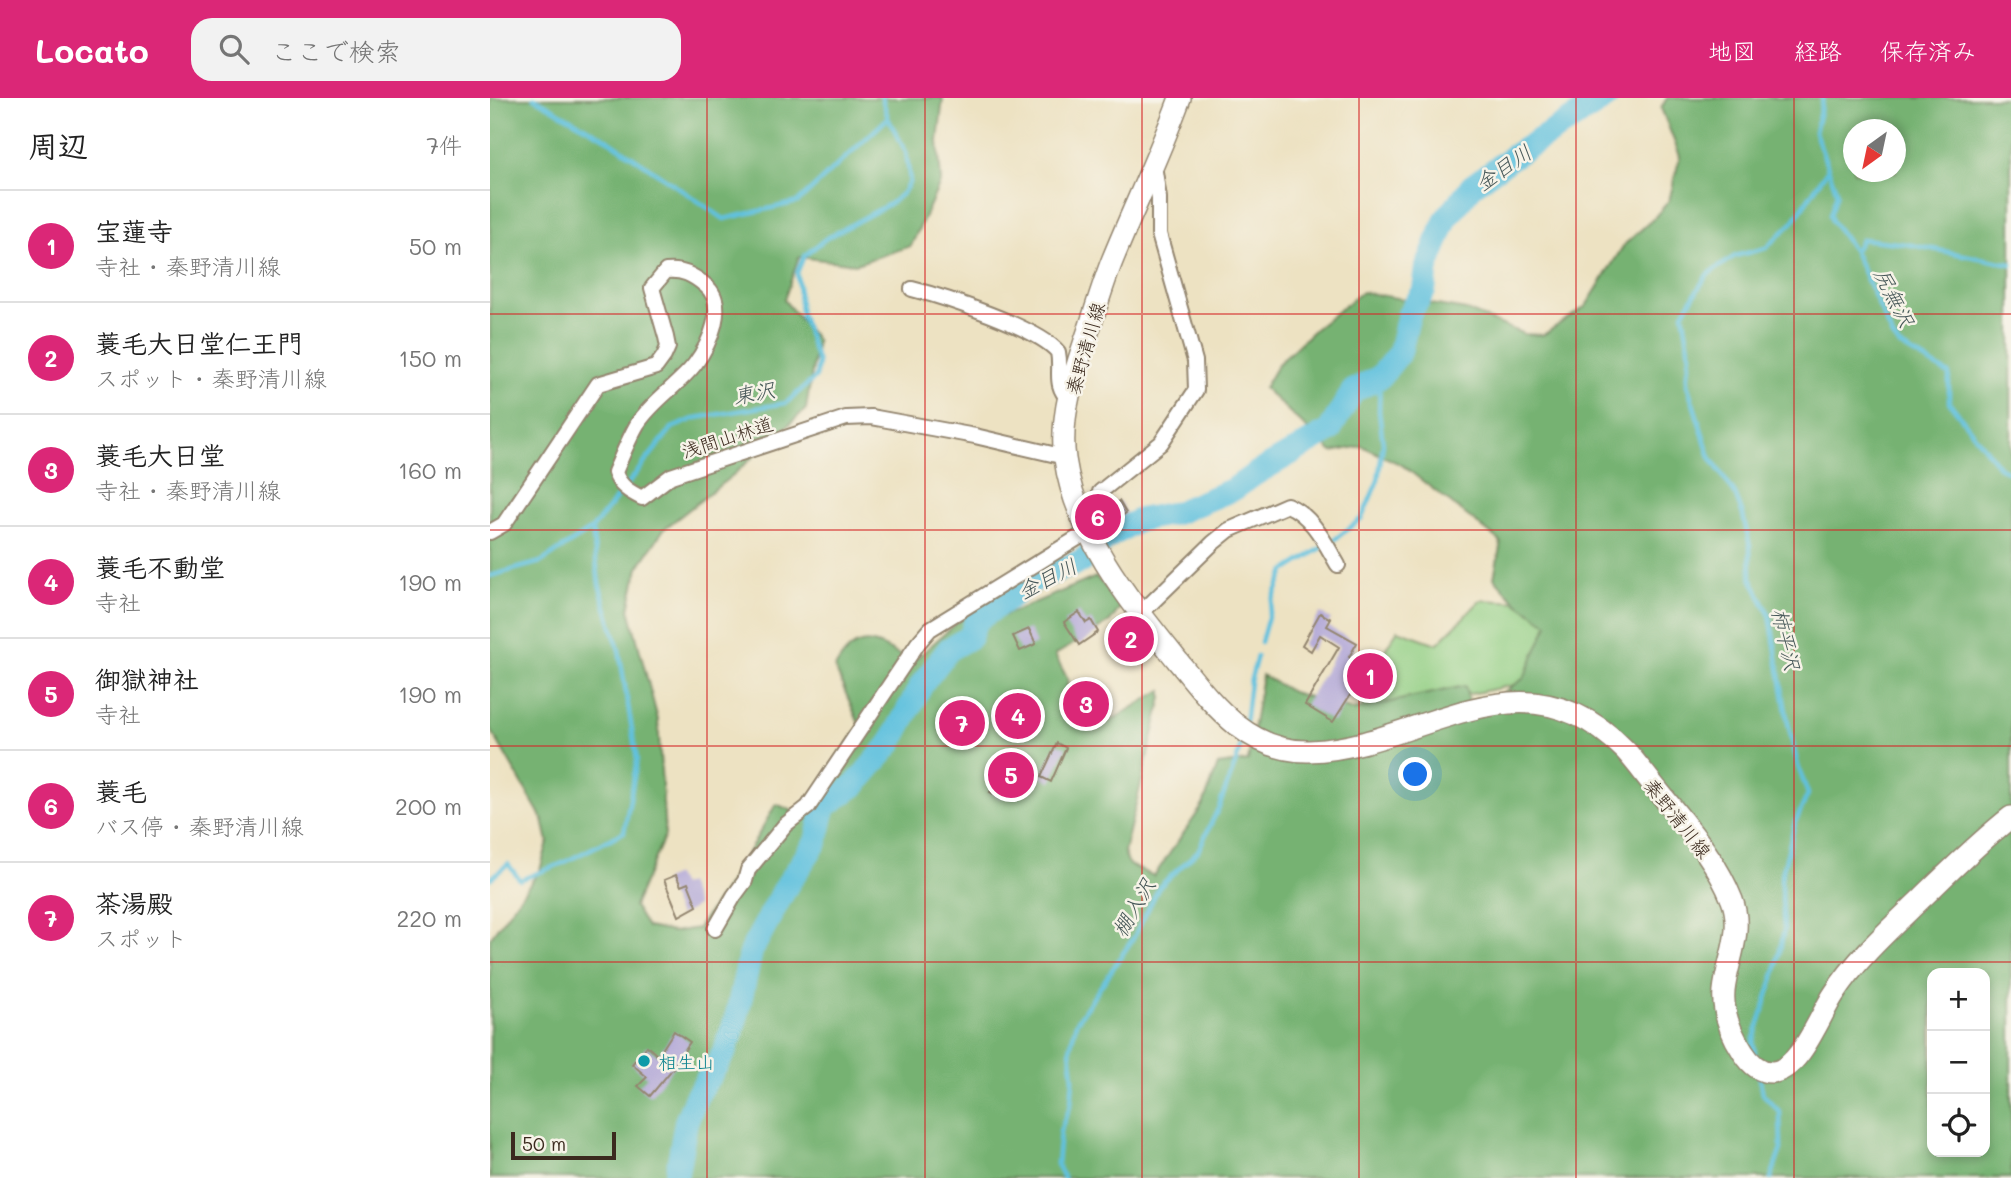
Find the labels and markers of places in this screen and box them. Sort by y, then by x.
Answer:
pin: 6 [1075,491,1121,543]
pin: 2 [1108,613,1154,665]
pin: 1 [1347,650,1393,702]
pin: 3 [1063,678,1109,730]
pin: 4 [995,690,1041,742]
pin: 7 [939,697,985,749]
pin: 5 [988,749,1034,801]
place label: 相生山 [658,1049,715,1074]
marker: 相生山 [636,1053,652,1069]

